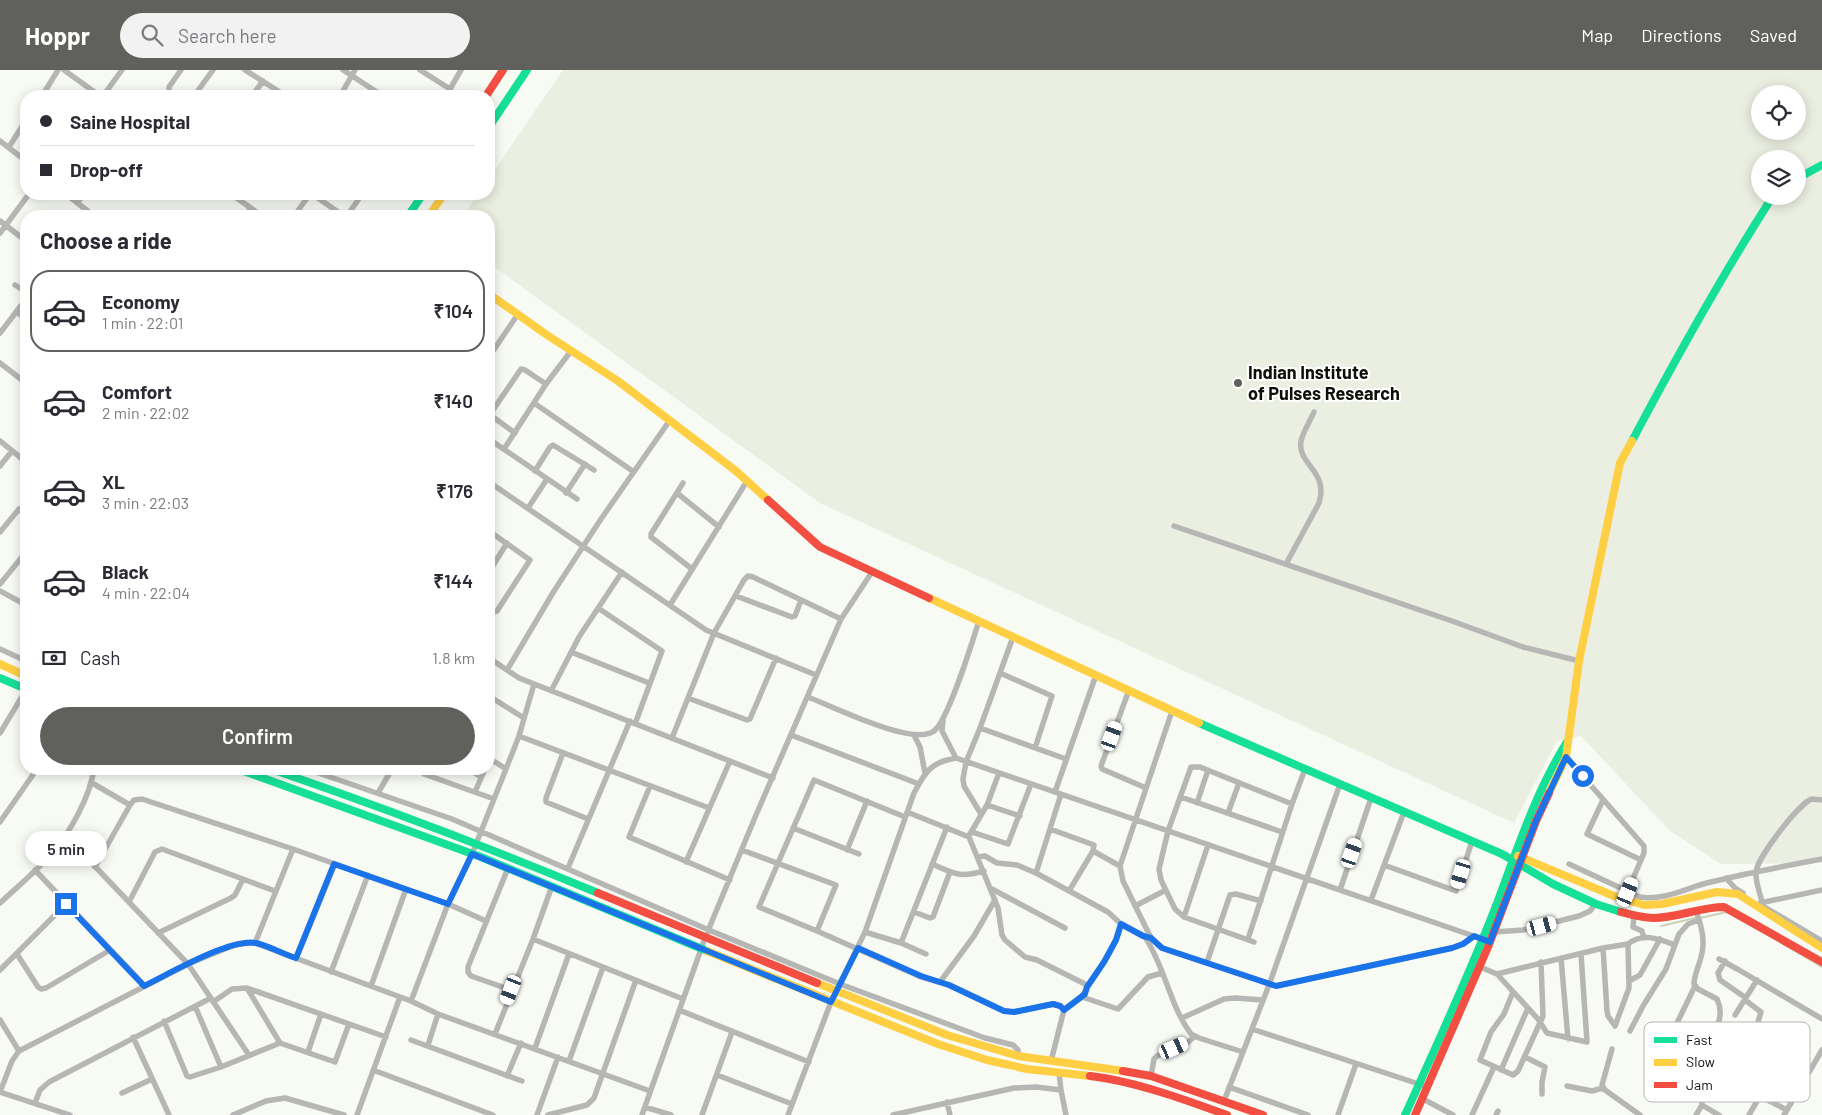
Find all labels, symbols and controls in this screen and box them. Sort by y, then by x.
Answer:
search box [120,13,470,58]
text: Hoppr [25,21,90,50]
icon: search [138,21,166,49]
text: Search here [178,24,277,47]
text: Map [1581,24,1613,46]
text: Directions [1641,24,1722,46]
text: Saved [1750,24,1797,46]
map controls [1751,85,1806,205]
button: locate [1751,85,1806,140]
text: Saine Hospital [70,110,190,133]
button: layers [1751,150,1806,205]
text: Drop-off [70,158,143,181]
text: Choose a ride [40,227,172,253]
icon: car [42,289,87,334]
text: Economy [102,290,180,313]
text: ₹104 [434,299,473,322]
text: 1 min · 22:01 [102,313,183,332]
place label: Indian Institute of Pulses Research [1248,361,1400,404]
marker: Indian Institute of Pulses Research [1232,377,1244,389]
icon: car [42,379,87,424]
text: Comfort [102,380,172,403]
text: ₹140 [434,389,473,412]
text: 2 min · 22:02 [102,403,190,422]
icon: car [42,469,87,514]
text: XL [102,470,125,493]
text: ₹176 [436,479,473,502]
text: 3 min · 22:03 [102,493,189,512]
icon: car [42,559,87,604]
text: Black [102,560,149,583]
text: ₹144 [433,569,473,592]
text: 4 min · 22:04 [102,583,190,602]
icon: cash [40,644,68,672]
text: Cash [80,646,121,669]
text: 1.8 km [432,648,475,667]
button: Confirm [40,707,475,765]
car [1099,719,1124,753]
route start [1572,765,1594,787]
callout: 5 min [25,832,107,866]
car [1340,836,1363,870]
text: 5 min [47,839,85,858]
car [1449,857,1472,891]
car [1615,875,1640,909]
route end [55,893,77,915]
car [1525,915,1558,937]
car [498,973,523,1007]
legend [1644,1022,1810,1102]
text: Fast [1686,1031,1712,1048]
car [1157,1035,1190,1061]
text: Slow [1686,1053,1715,1070]
text: Jam [1686,1076,1713,1093]

